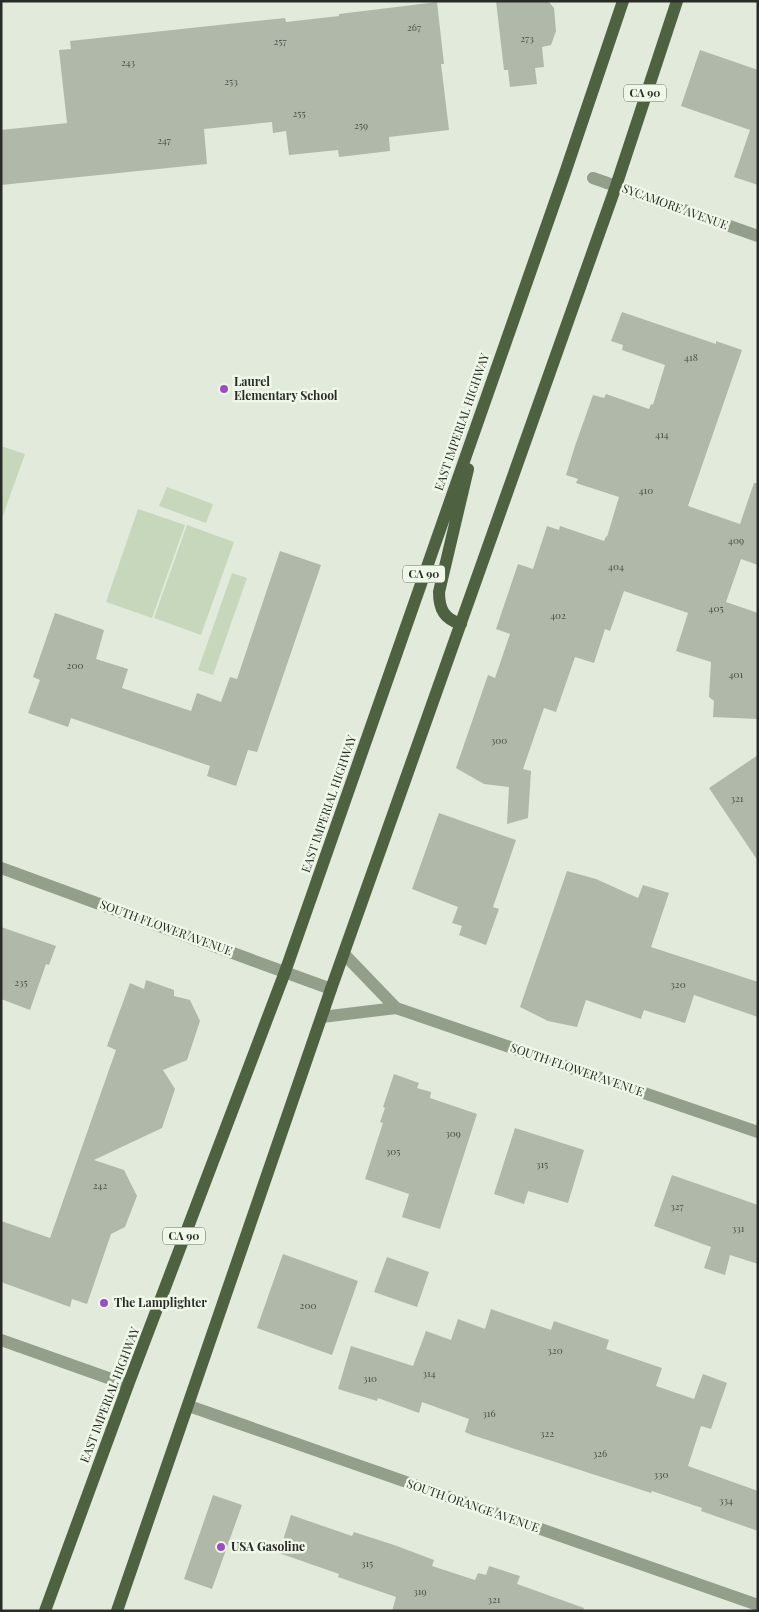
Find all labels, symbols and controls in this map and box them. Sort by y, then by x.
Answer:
house number: 267 [407,20,421,34]
house number: 273 [520,31,534,45]
house number: 257 [274,34,287,48]
house number: 243 [121,55,136,69]
house number: 253 [224,74,238,88]
road number: CA 90 [624,85,666,102]
house number: 255 [292,106,306,120]
house number: 259 [354,118,368,132]
house number: 247 [157,133,171,147]
street label: SYCAMORE AVENUE [620,179,730,233]
street label: EAST IMPERIAL HIGHWAY [430,350,492,493]
house number: 418 [684,350,698,364]
place label: Laurel Elementary School [234,373,338,403]
marker: Laurel Elementary School [218,383,230,395]
house number: 414 [655,427,669,441]
house number: 410 [639,483,653,497]
house number: 409 [728,533,744,547]
house number: 404 [608,559,624,573]
road number: CA 90 [403,566,445,582]
house number: 405 [708,601,724,615]
house number: 402 [550,608,566,622]
house number: 200 [67,658,83,672]
house number: 401 [729,667,744,681]
street label: EAST IMPERIAL HIGHWAY [297,732,359,875]
house number: 300 [491,733,507,747]
house number: 321 [731,791,744,805]
street label: SOUTH FLOWER AVENUE [98,896,235,958]
house number: 235 [14,975,28,989]
house number: 320 [670,977,686,991]
street label: SOUTH FLOWER AVENUE [509,1039,646,1099]
house number: 309 [445,1126,461,1140]
house number: 305 [386,1144,400,1158]
house number: 315 [536,1157,548,1171]
house number: 242 [93,1178,107,1192]
house number: 327 [670,1199,684,1213]
house number: 331 [732,1221,745,1235]
road number: CA 90 [163,1228,205,1244]
place label: The Lamplighter [114,1294,207,1310]
marker: The Lamplighter [98,1297,110,1309]
house number: 200 [300,1298,316,1312]
street label: EAST IMPERIAL HIGHWAY [76,1324,143,1465]
house number: 320 [547,1343,563,1357]
house number: 314 [422,1366,436,1380]
house number: 310 [363,1371,377,1385]
house number: 316 [482,1406,496,1420]
house number: 322 [540,1426,554,1440]
house number: 326 [593,1446,607,1460]
house number: 330 [653,1467,669,1481]
street label: SOUTH ORANGE AVENUE [405,1475,542,1535]
house number: 334 [719,1493,733,1507]
place label: USA Gasoline [231,1538,305,1554]
marker: USA Gasoline [215,1541,227,1553]
house number: 315 [361,1556,373,1570]
house number: 319 [413,1584,427,1598]
house number: 321 [488,1592,501,1606]

